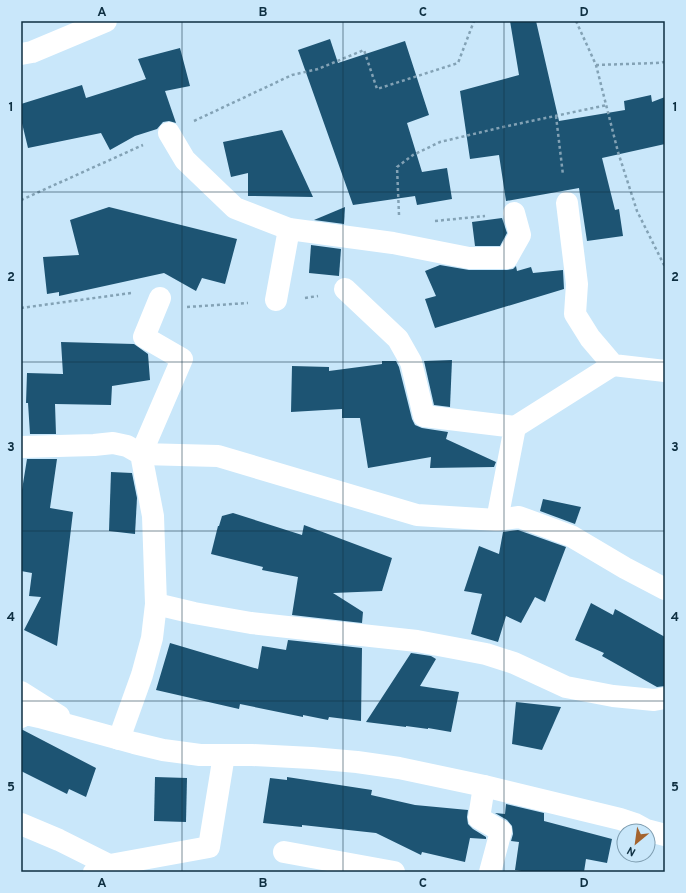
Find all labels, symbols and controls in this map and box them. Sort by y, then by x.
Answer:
text: A [97,5,107,21]
text: B [259,5,268,21]
text: C [419,5,427,21]
text: D [579,5,589,21]
text: 1 [8,100,14,116]
text: 1 [672,100,678,116]
text: 2 [7,270,15,286]
text: 2 [671,270,679,286]
text: 3 [7,440,15,456]
text: 3 [671,440,679,456]
text: 4 [7,610,15,626]
text: 4 [671,610,679,626]
text: 5 [7,780,15,796]
text: 5 [671,780,679,796]
north arrow [616,823,656,863]
text: N [625,843,638,859]
text: A [97,876,107,892]
text: B [259,876,268,892]
text: C [419,876,427,892]
text: D [579,876,589,892]

